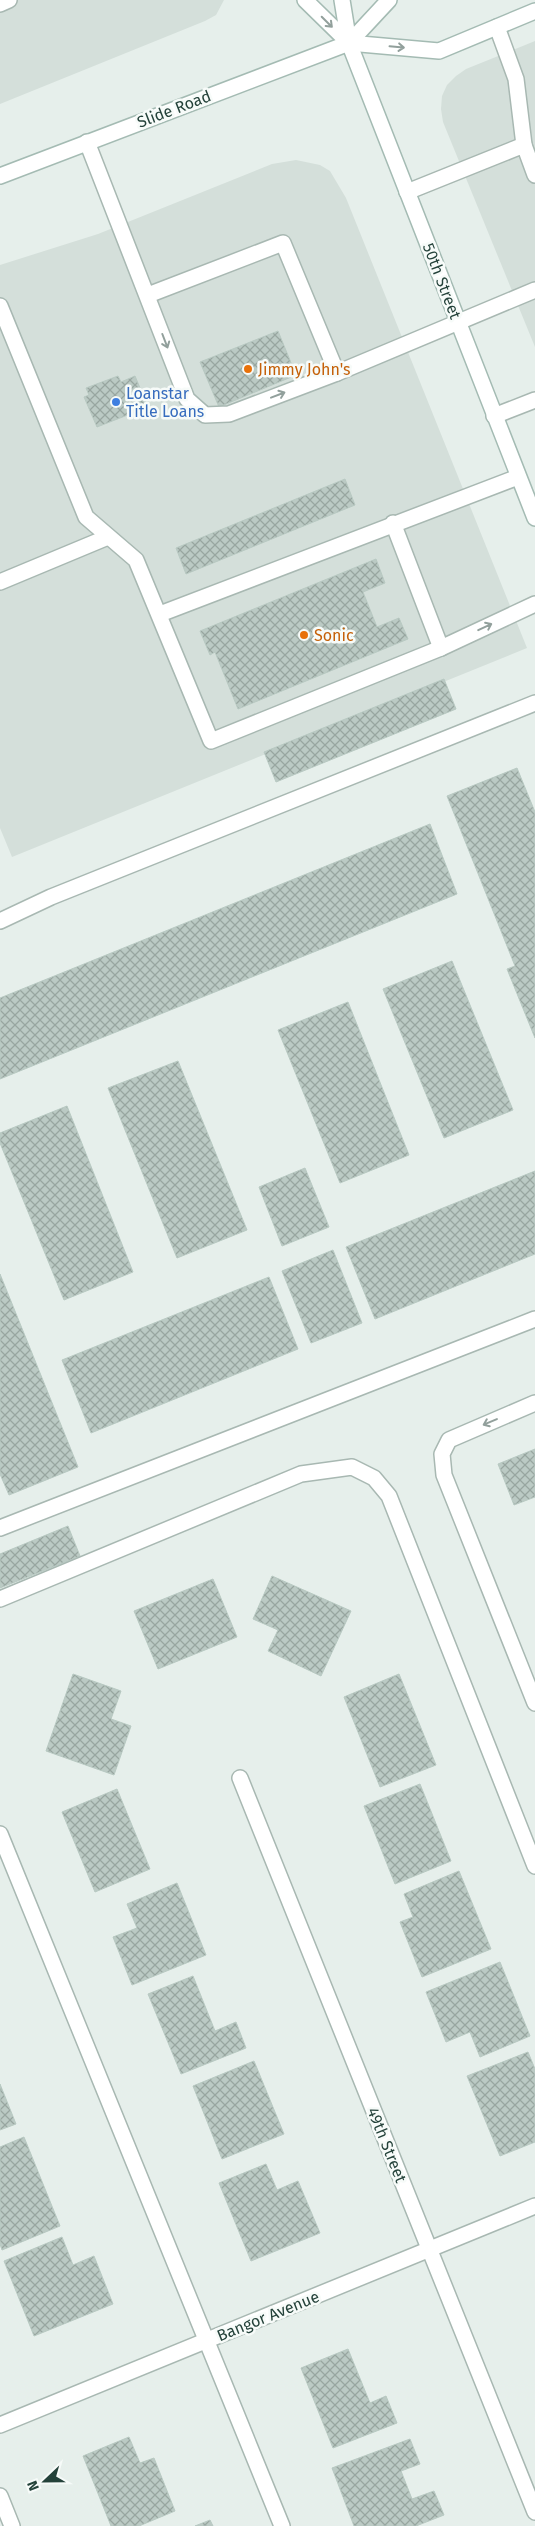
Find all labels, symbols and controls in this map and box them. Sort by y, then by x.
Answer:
one-way arrow [321,15,333,28]
one-way arrow [389,42,405,52]
street label: Slide Road [134,86,214,132]
street label: 50th Street [419,240,465,322]
one-way arrow [161,332,170,348]
place label: Jimmy John's [258,360,350,379]
marker: Jimmy John's [242,363,254,375]
place label: Loanstar Title Loans [126,384,204,421]
one-way arrow [270,390,285,399]
marker: Loanstar Title Loans [110,396,122,408]
one-way arrow [477,622,492,632]
place label: Sonic [314,626,354,645]
marker: Sonic [298,629,310,641]
one-way arrow [483,1418,498,1428]
street label: 49th Street [363,2105,411,2186]
street label: Bangor Avenue [214,2287,322,2345]
north arrow [20,2456,70,2506]
text: N [24,2478,43,2493]

